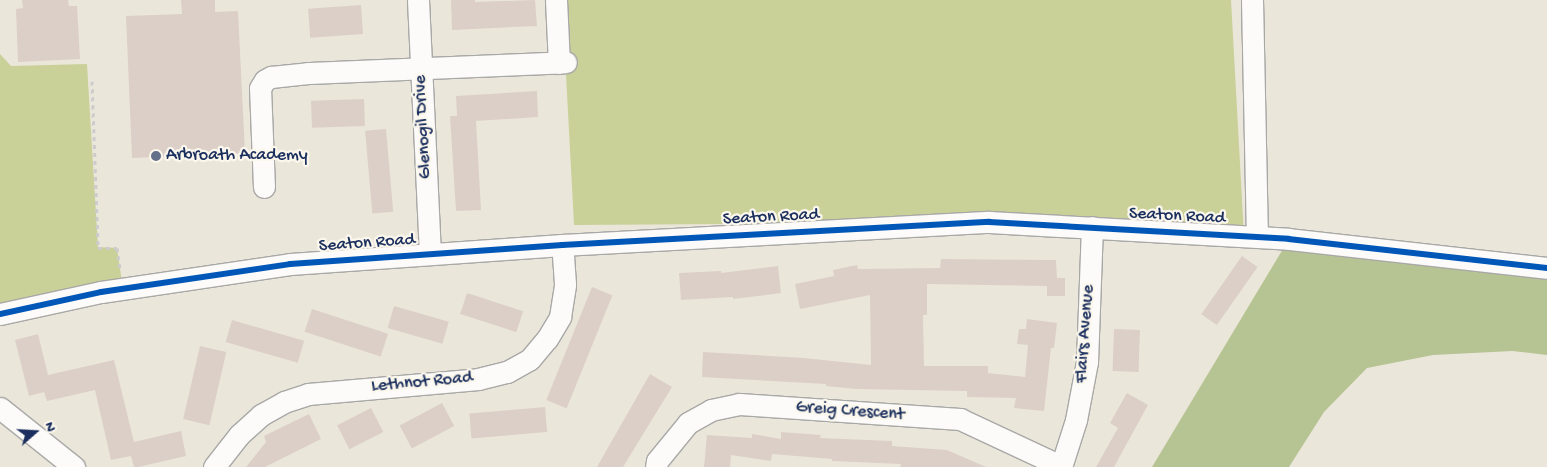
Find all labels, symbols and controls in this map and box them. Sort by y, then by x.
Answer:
street label: Glenogil Drive [410,74,438,180]
place label: Arbroath Academy [166,145,308,167]
marker: Arbroath Academy [150,150,162,162]
street label: Seaton Road [1128,204,1226,230]
street label: Seaton Road [722,205,820,231]
street label: Seaton Road [318,230,416,258]
street label: Flairs Avenue [1072,284,1100,384]
street label: Lethnot Road [370,368,474,398]
street label: Greig Crescent [795,397,905,427]
north arrow [10,407,60,457]
text: N [40,420,59,434]

